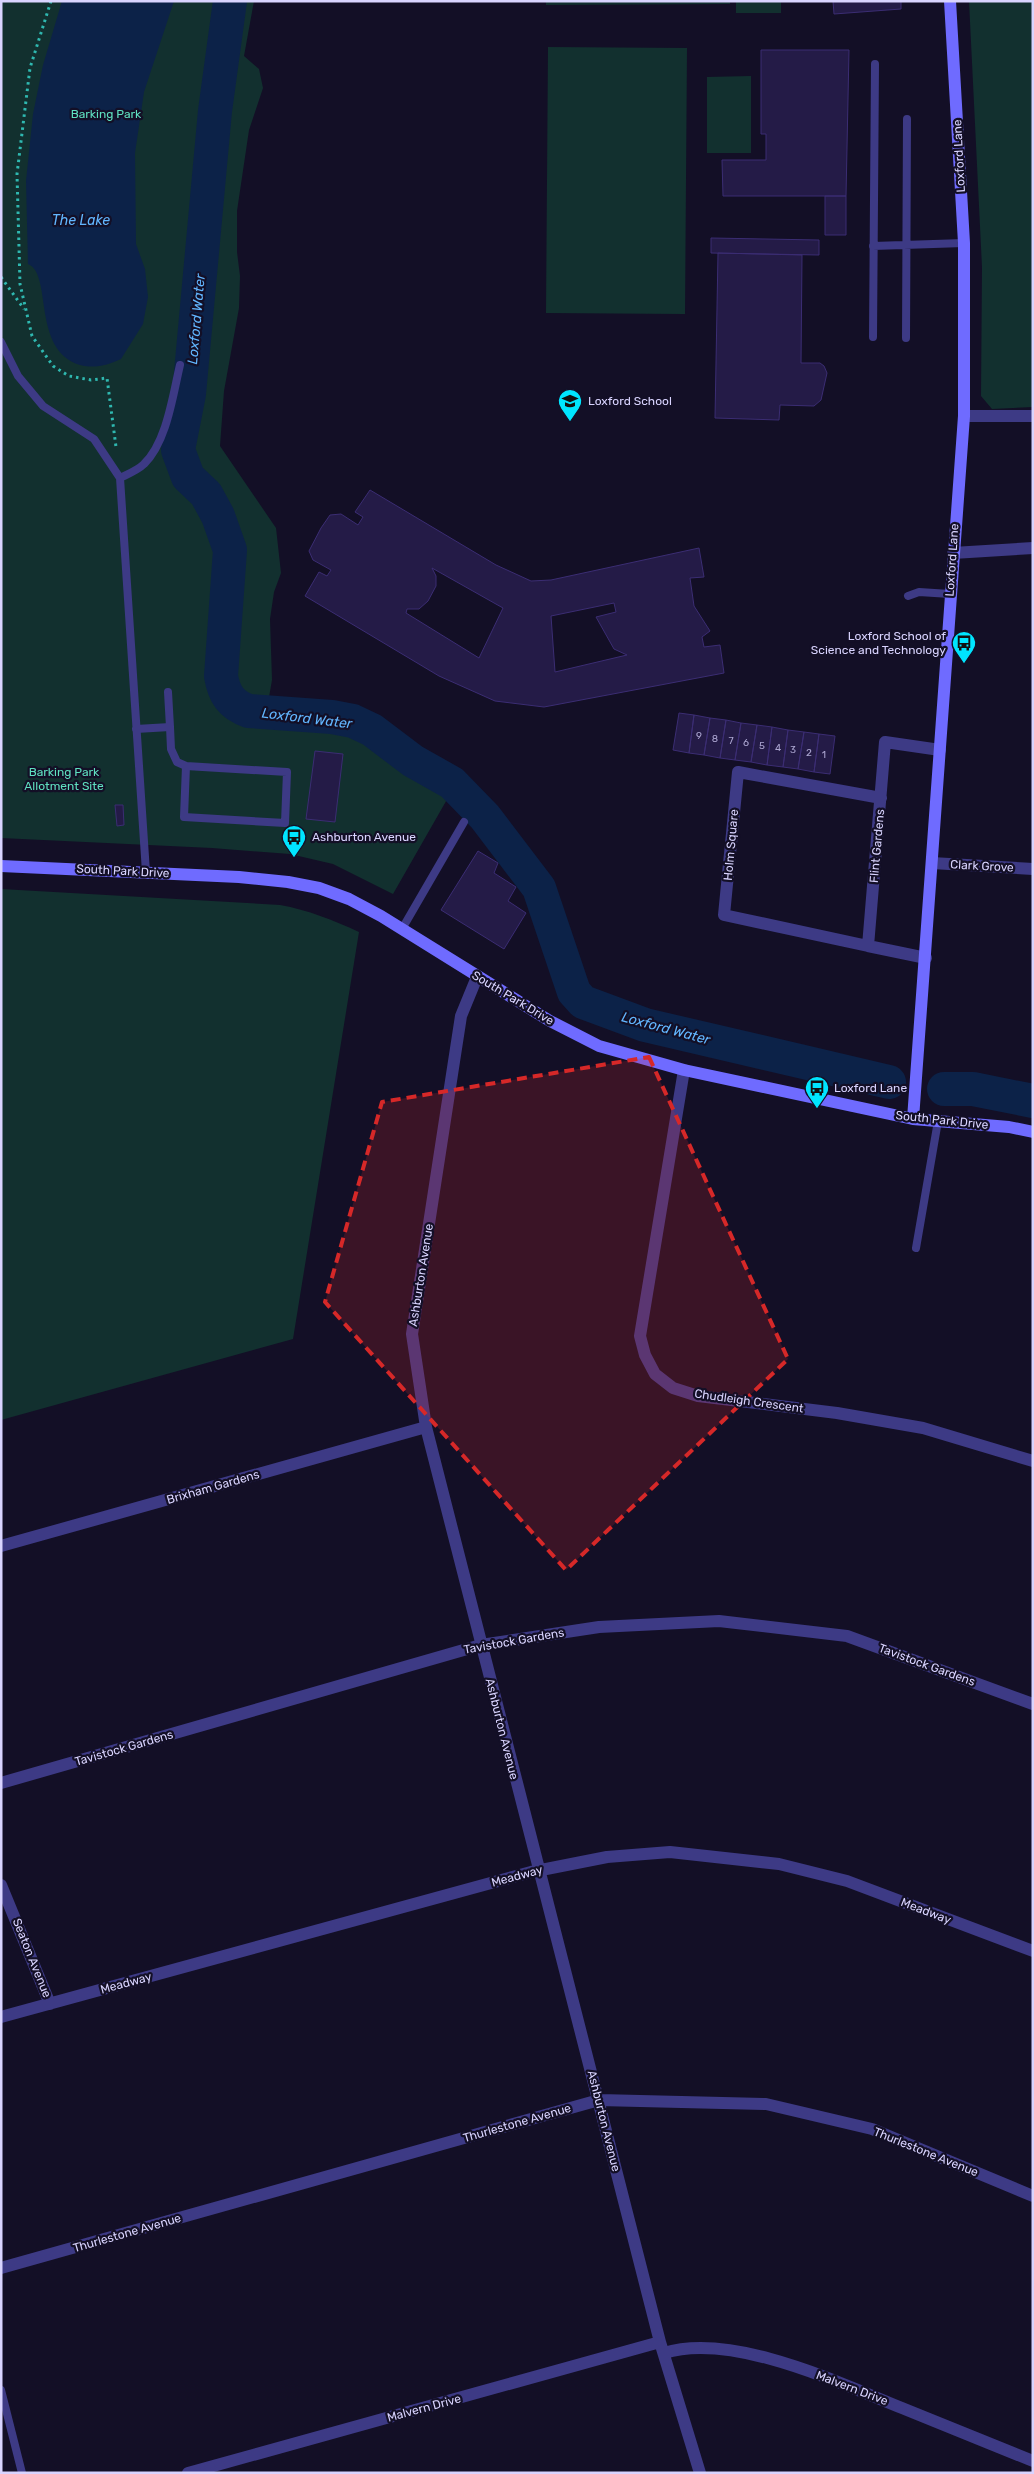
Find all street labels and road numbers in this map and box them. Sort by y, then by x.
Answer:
street label: Loxford Lane [950,119,968,193]
street label: Loxford Lane [942,523,962,597]
street label: Holm Square [721,808,741,881]
street label: Flint Gardens [867,808,887,884]
street label: Clark Grove [950,857,1014,875]
street label: South Park Drive [76,862,170,880]
street label: South Park Drive [469,968,557,1028]
street label: South Park Drive [895,1108,989,1132]
street label: Ashburton Avenue [406,1222,436,1327]
street label: Chudleigh Crescent [693,1386,805,1416]
street label: Brixham Gardens [165,1467,261,1507]
street label: Tavistock Gardens [463,1625,565,1657]
street label: Tavistock Gardens [877,1641,977,1689]
street label: Ashburton Avenue [483,1677,521,1781]
street label: Tavistock Gardens [73,1727,175,1769]
street label: Meadway [490,1862,545,1890]
street label: Meadway [899,1895,953,1927]
street label: Seaton Avenue [10,1916,54,2000]
street label: Meadway [99,1969,154,1997]
street label: Ashburton Avenue [585,2069,623,2173]
street label: Thurlestone Avenue [461,2101,573,2145]
street label: Thurlestone Avenue [872,2125,981,2180]
street label: Thurlestone Avenue [71,2211,183,2255]
street label: Malvern Drive [814,2368,890,2408]
street label: Malvern Drive [386,2391,463,2425]

